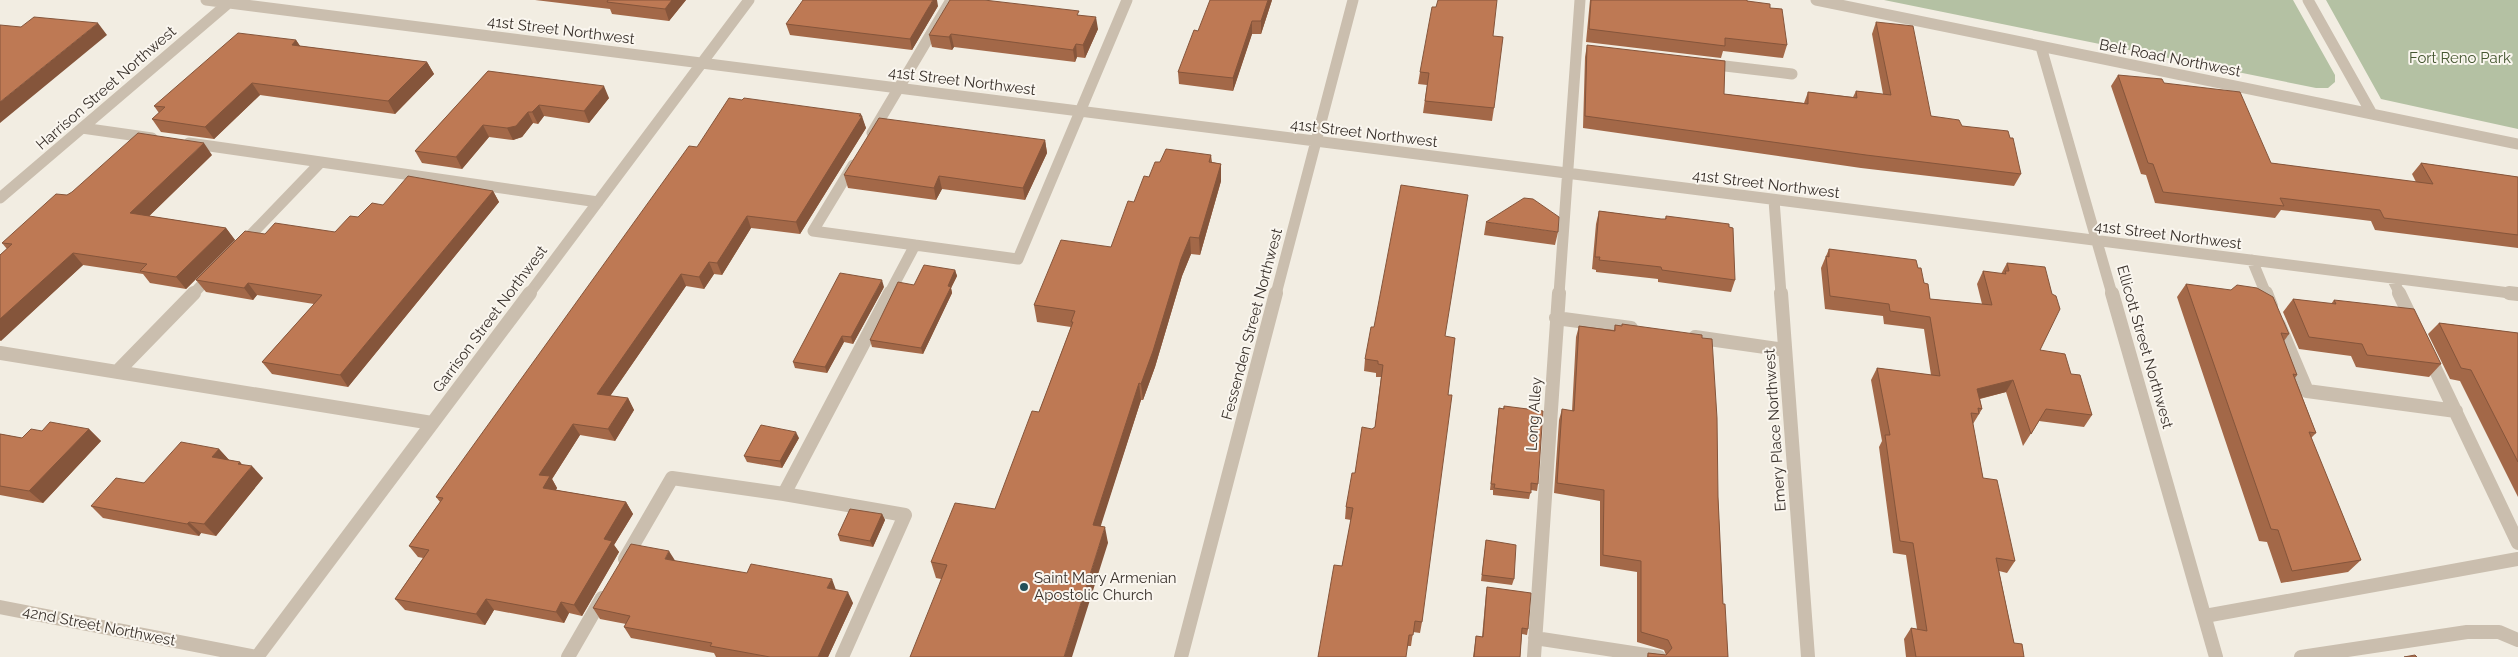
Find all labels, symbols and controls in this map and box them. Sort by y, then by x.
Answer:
street label: 41st Street Northwest [486,12,636,48]
street label: Harrison Street Northwest [32,22,180,154]
street label: Belt Road Northwest [2098,35,2242,81]
park label: Fort Reno Park [2409,49,2511,67]
street label: 41st Street Northwest [887,63,1037,99]
street label: 41st Street Northwest [1289,115,1439,151]
street label: 41st Street Northwest [1691,166,1841,202]
street label: 41st Street Northwest [2093,217,2243,253]
street label: Fessenden Street Northwest [1218,226,1286,422]
street label: Garrison Street Northwest [429,242,551,396]
street label: Ellicott Street Northwest [2113,263,2177,431]
street label: Emery Place Northwest [1760,348,1790,512]
street label: Long Alley [1522,377,1546,451]
place label: Saint Mary Armenian Apostolic Church [1034,569,1177,604]
marker: Saint Mary Armenian Apostolic Church [1018,581,1030,593]
street label: 42nd Street Northwest [21,602,177,650]

